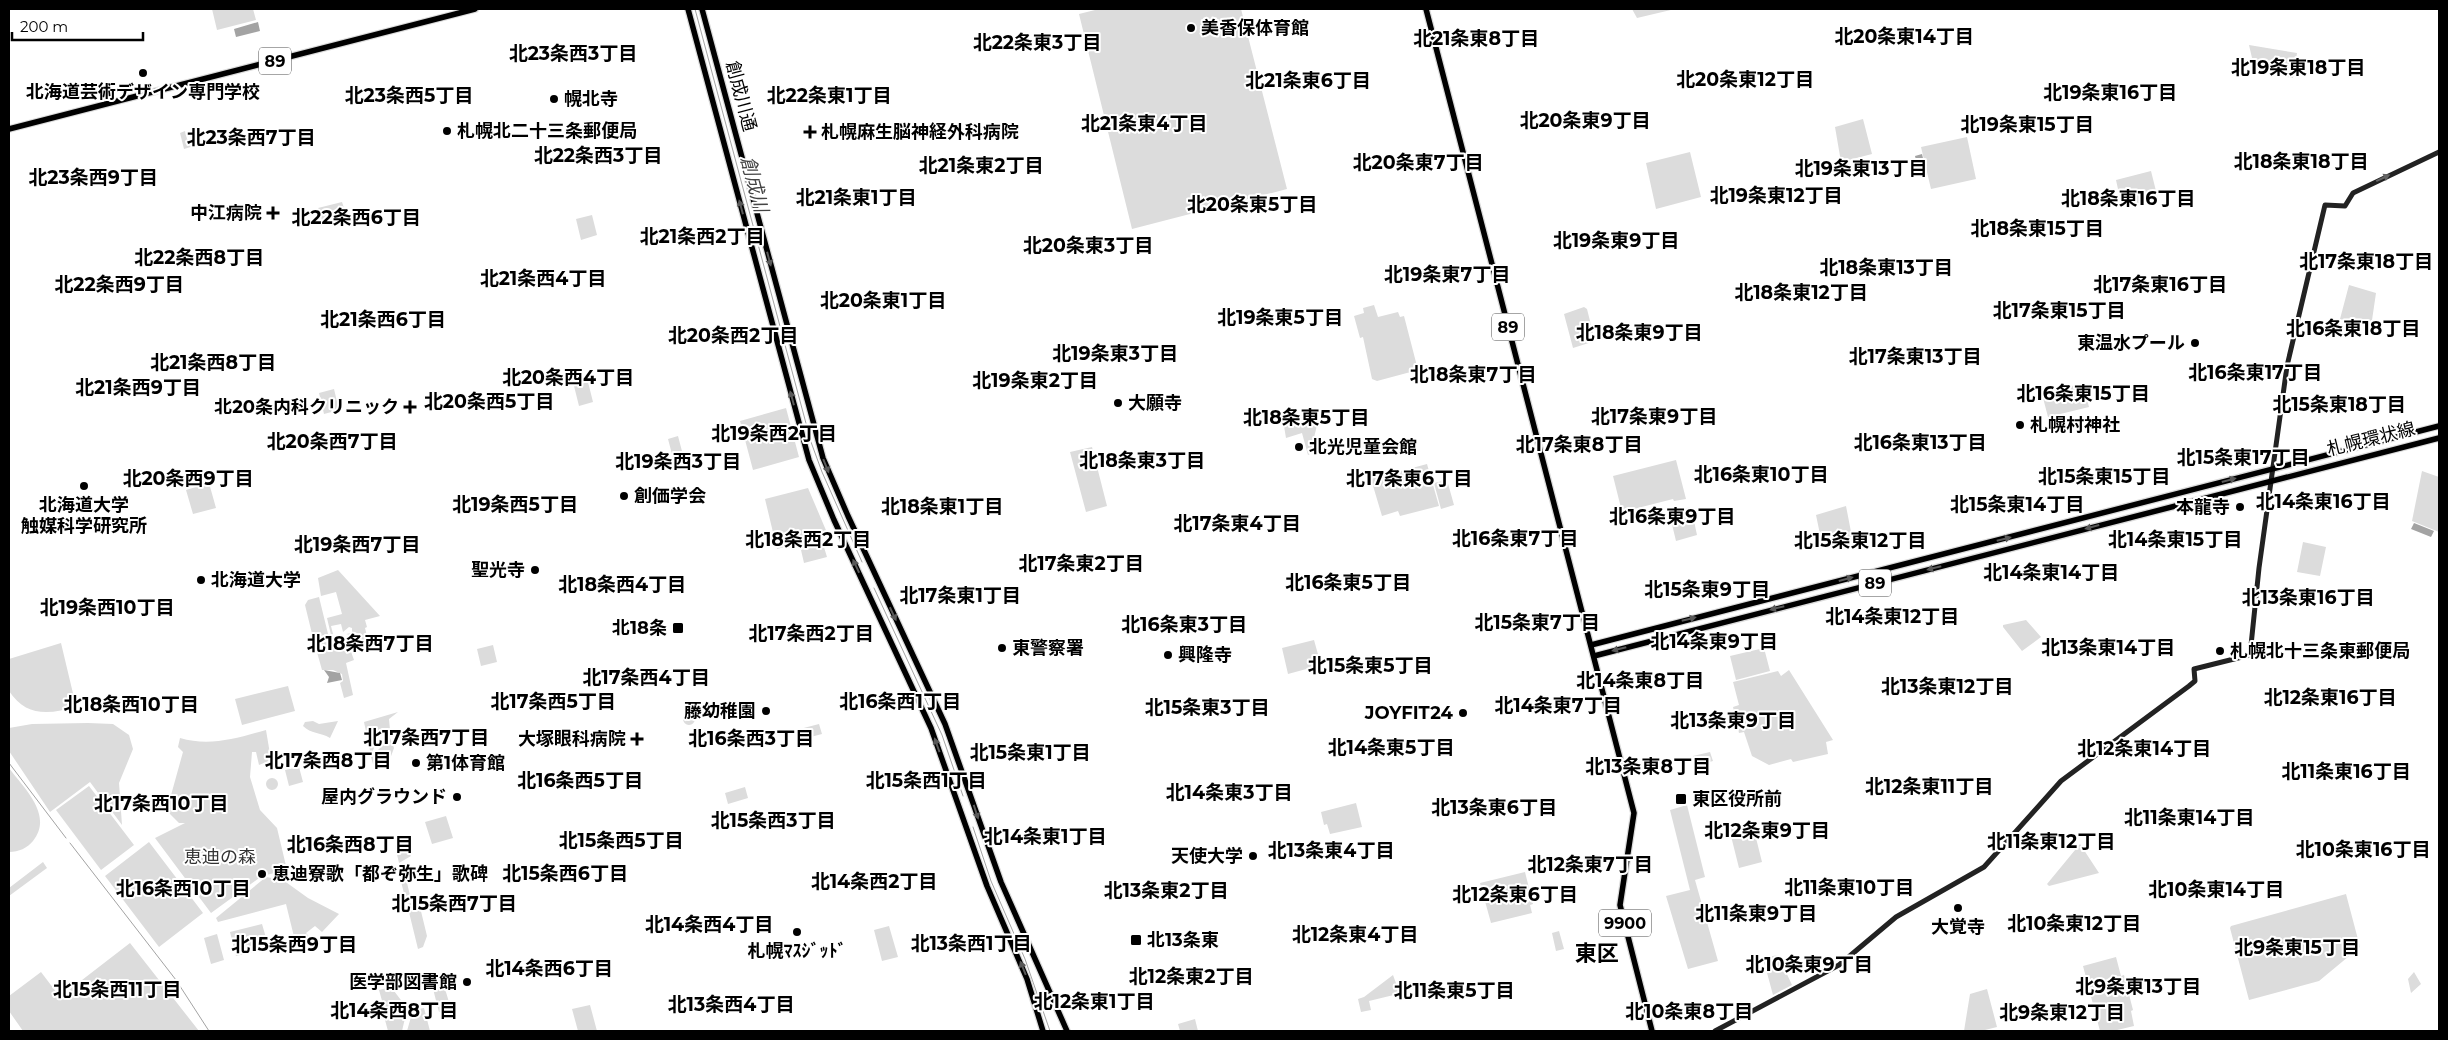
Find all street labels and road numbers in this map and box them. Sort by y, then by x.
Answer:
road number: 89 [259,48,291,74]
street label: 創成川通 [721,58,761,134]
road number: 89 [1492,314,1524,341]
street label: 札幌環状線 [2325,417,2417,461]
road number: 89 [1859,570,1891,596]
road number: 9900 [1599,910,1651,936]

